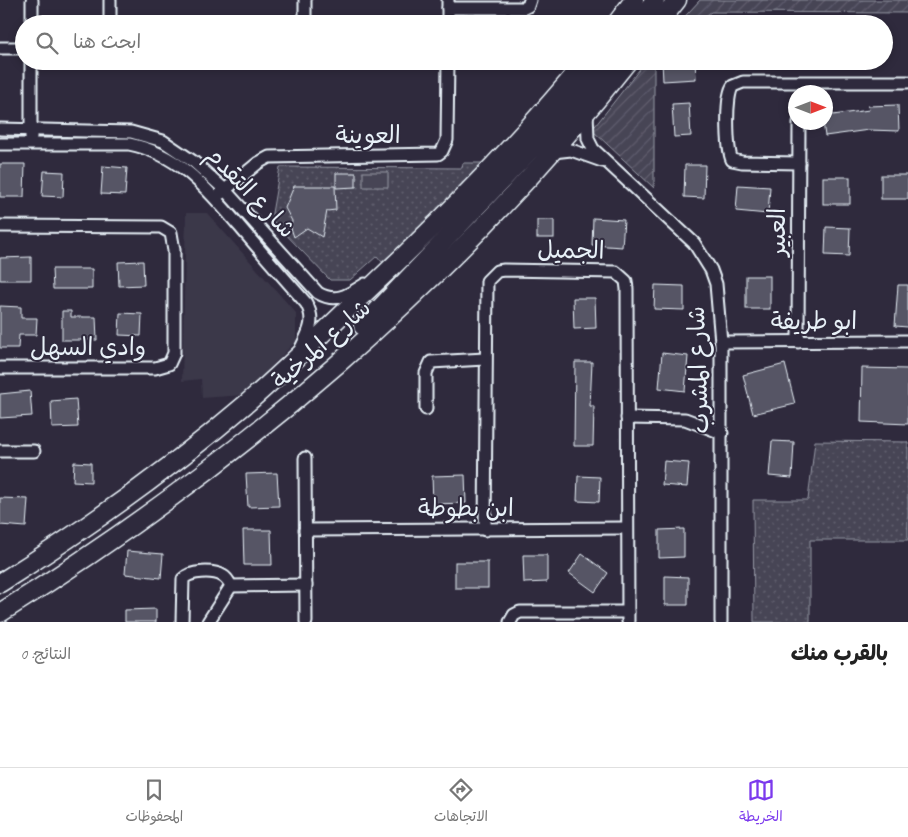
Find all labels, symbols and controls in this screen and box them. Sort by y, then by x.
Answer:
search box [15,15,893,70]
icon: search [33,29,61,57]
text: ابحث هنا [73,30,141,54]
north arrow [788,85,833,130]
street label: العوينة [335,120,401,150]
street label: شارع التقدم [198,140,302,246]
street label: العبير [762,208,792,258]
street label: الجميل [537,234,605,266]
street label: شارع المرخية [265,293,378,397]
street label: شارع المشرب [681,306,717,434]
street label: ابو طريفة [771,306,857,336]
street label: وادي السهل [30,332,146,364]
street label: ابن بطوطة [418,493,514,524]
text: بالقرب منك [791,640,888,666]
text: النتائج: 0 [20,644,71,664]
tab: المحفوظات [125,776,183,829]
tab: الاتجاهات [434,776,488,829]
tab: الخريطة [739,776,783,829]

